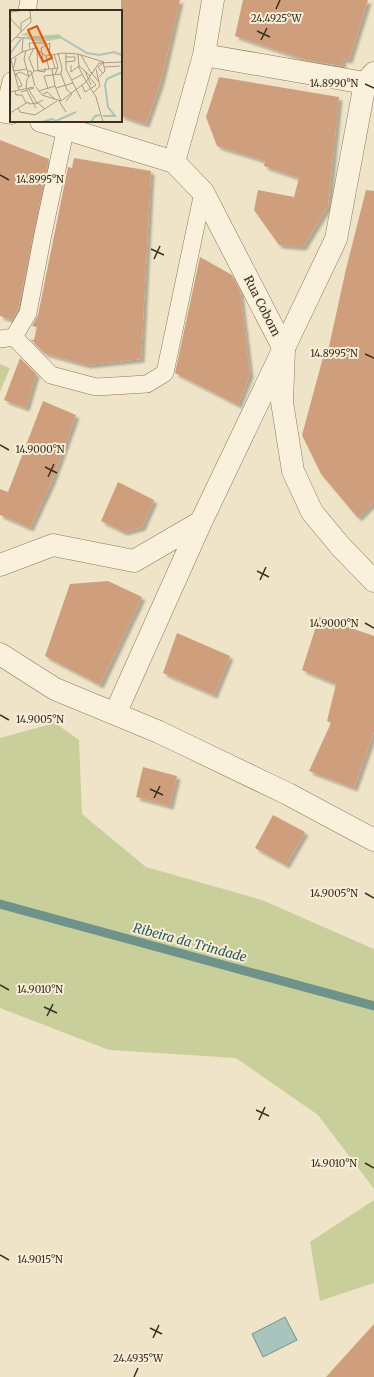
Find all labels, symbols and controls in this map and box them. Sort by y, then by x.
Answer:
inset map [10,10,122,122]
text: 24.4925°W [251,12,302,25]
text: 14.8990°N [310,77,359,90]
text: 14.8995°N [16,173,64,186]
street label: Rua Cobom [241,273,284,339]
text: 14.8995°N [310,347,358,360]
text: 14.9000°N [15,443,65,456]
text: 14.9000°N [309,617,359,630]
text: 14.9005°N [16,713,64,726]
text: 14.9005°N [310,887,358,900]
water label: Ribeira da Trindade [131,919,249,966]
text: 14.9010°N [17,983,63,996]
text: 14.9010°N [311,1157,357,1170]
text: 14.9015°N [17,1253,63,1266]
text: 24.4935°W [113,1352,164,1365]

